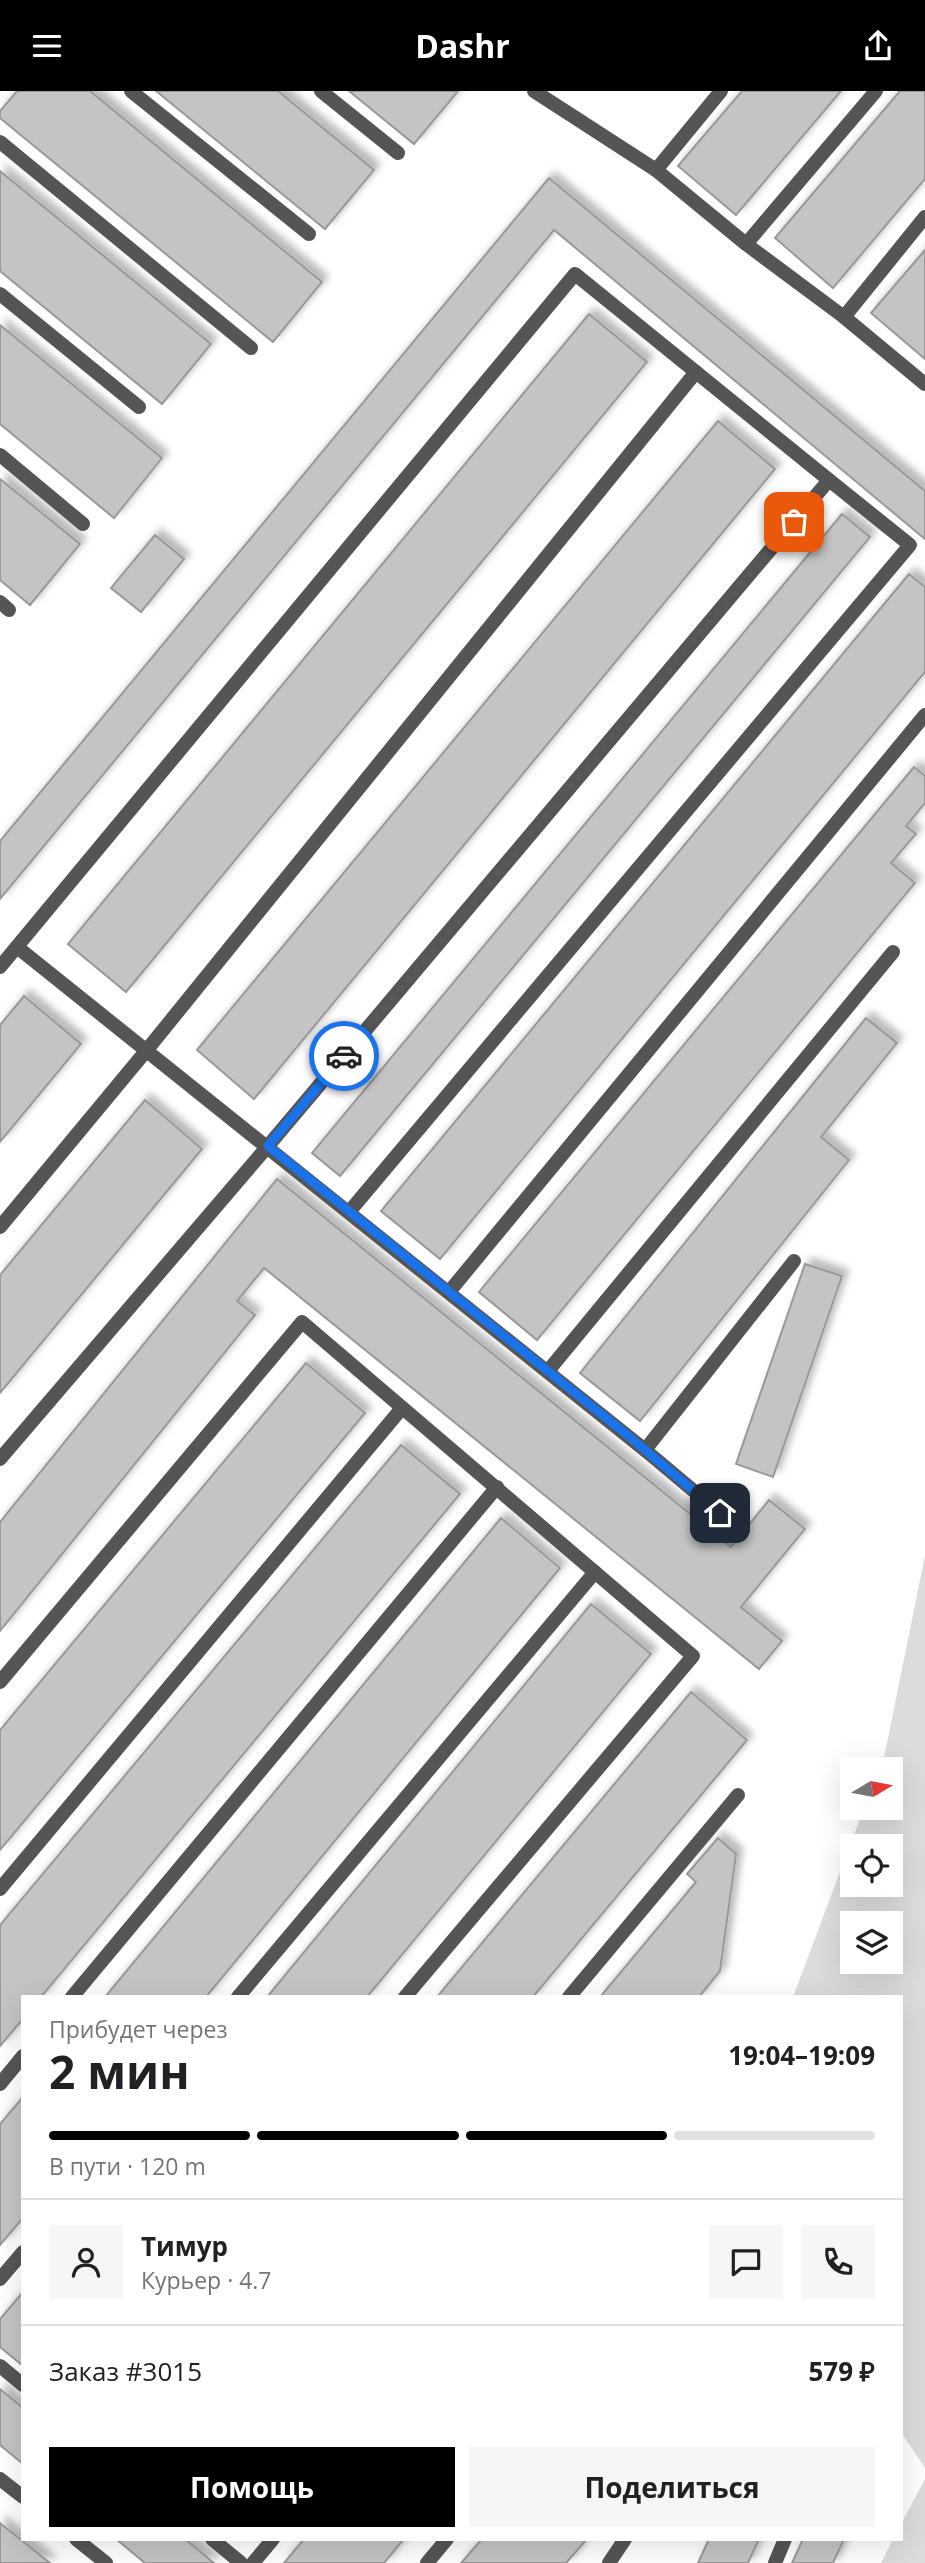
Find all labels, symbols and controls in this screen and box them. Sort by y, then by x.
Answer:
text: Dashr [415,24,510,67]
icon: menu [28,27,66,65]
icon: share [859,27,897,65]
pin [764,492,824,552]
icon: bag [775,503,813,541]
courier [309,1021,379,1091]
icon: car [325,1037,363,1075]
pin [690,1483,750,1543]
icon: home [701,1494,739,1532]
north arrow [840,1757,903,1820]
map controls [840,1757,903,1974]
button: locate [840,1834,903,1897]
button: layers [840,1911,903,1974]
text: Прибудет через [49,2013,228,2045]
text: 19:04–19:09 [728,2037,875,2073]
text: 2 мин [49,2040,190,2102]
text: В пути · 120 m [49,2150,206,2182]
button: person [49,2225,123,2299]
button: chat [709,2225,783,2299]
button: phone [801,2225,875,2299]
text: Тимур [141,2228,228,2264]
text: Курьер · 4.7 [141,2264,272,2296]
text: Заказ #3015 [49,2353,202,2389]
text: 579 ₽ [809,2353,875,2389]
button: Помощь [49,2447,455,2527]
button: Поделиться [469,2447,875,2527]

